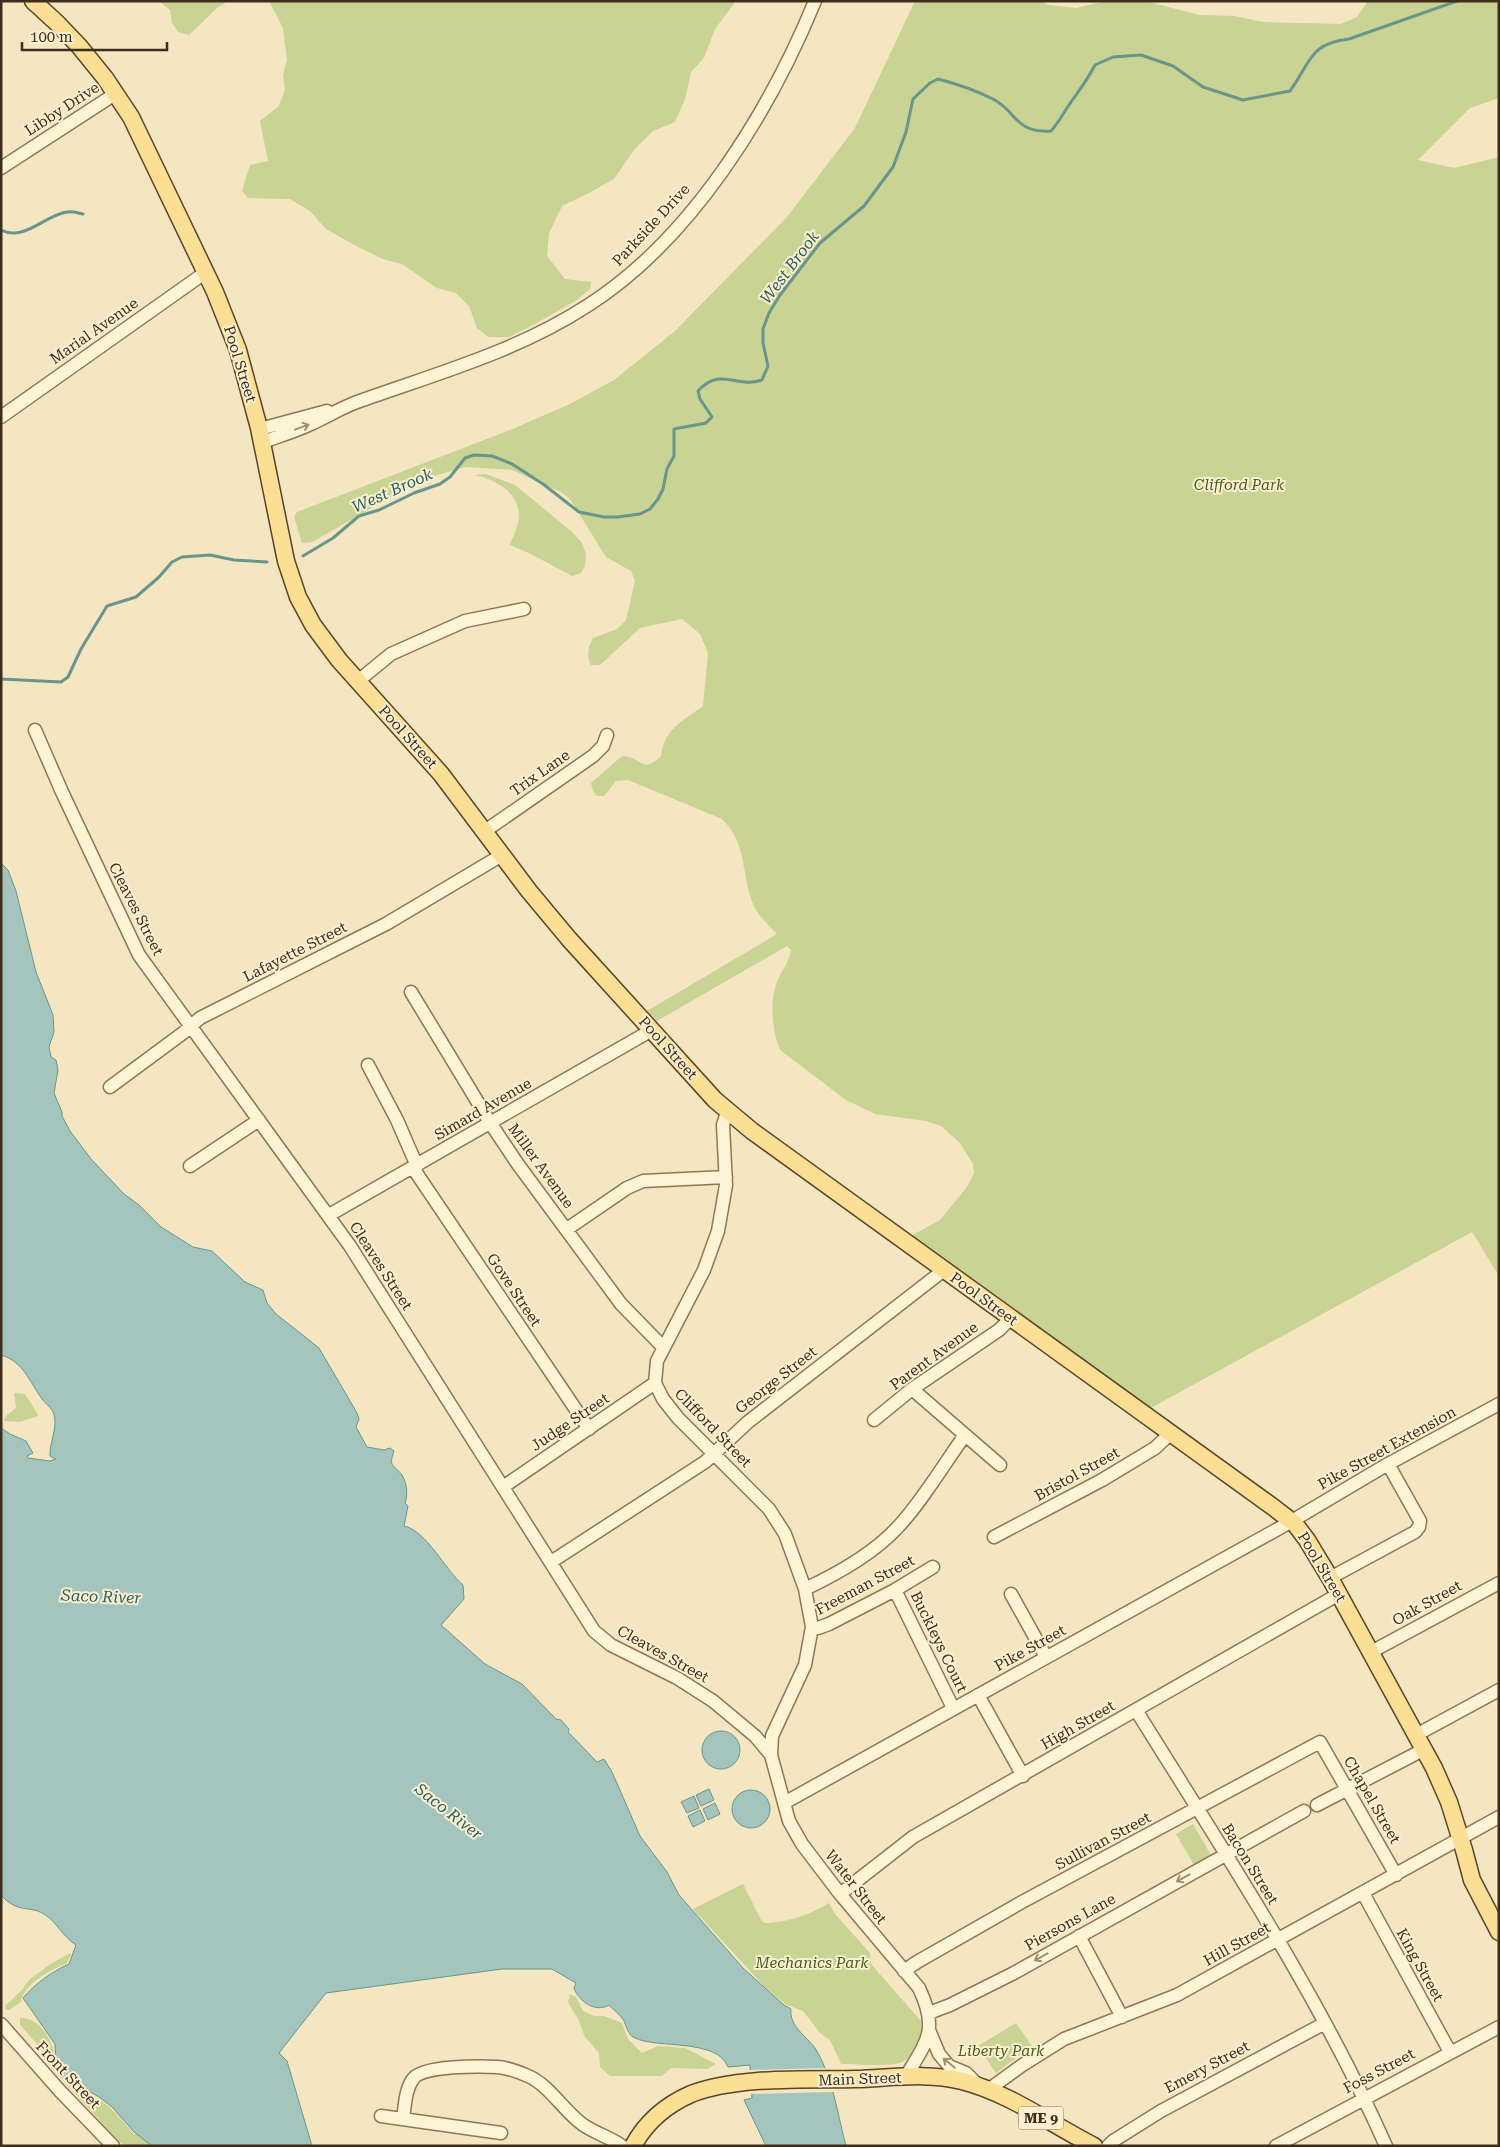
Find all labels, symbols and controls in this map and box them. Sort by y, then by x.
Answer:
scale bar [22,20,168,52]
text: 100 m [30,28,73,46]
street label: Libby Drive [21,78,103,140]
street label: Parkside Drive [608,180,694,270]
water label: West Brook [756,227,823,307]
street label: Marial Avenue [46,294,142,368]
street label: Pool Street [220,324,260,405]
one-way arrow [294,422,310,432]
water label: West Brook [349,464,436,517]
park label: Clifford Park [1194,476,1285,494]
street label: Pool Street [375,702,441,773]
street label: Trix Lane [507,746,573,800]
street label: Cleaves Street [105,860,167,959]
street label: Lafayette Street [240,918,350,986]
street label: Pool Street [635,1013,701,1084]
street label: Simard Avenue [431,1074,535,1144]
street label: Miller Avenue [504,1120,578,1212]
street label: Cleaves Street [346,1218,417,1314]
street label: Gove Street [483,1250,545,1330]
street label: Pool Street [947,1268,1022,1330]
street label: Parent Avenue [886,1318,982,1394]
street label: George Street [732,1342,821,1417]
street label: Clifford Street [671,1385,755,1471]
street label: Judge Street [527,1389,613,1455]
street label: Pike Street Extension [1315,1402,1460,1494]
street label: Bristol Street [1031,1443,1123,1505]
street label: Pool Street [1294,1528,1350,1606]
street label: Freeman Street [812,1551,918,1619]
street label: Oak Street [1389,1576,1465,1629]
water label: Saco River [60,1586,142,1607]
street label: Buckleys Court [907,1588,971,1696]
street label: Cleaves Street [614,1621,712,1687]
street label: Pike Street [991,1621,1069,1675]
street label: High Street [1038,1696,1118,1753]
street label: Chapel Street [1340,1753,1404,1847]
water label: Saco River [411,1779,486,1844]
street label: Sullivan Street [1052,1808,1154,1874]
street label: Bacon Street [1218,1820,1282,1908]
street label: Water Street [821,1846,891,1928]
one-way arrow [1176,1874,1191,1884]
street label: Piersons Lane [1021,1890,1119,1954]
street label: Hill Street [1201,1918,1274,1970]
street label: King Street [1393,1925,1448,2005]
one-way arrow [1034,1953,1049,1963]
park label: Mechanics Park [755,1954,869,1972]
street label: Front Street [32,2037,104,2113]
street label: Emery Street [1161,2037,1253,2097]
park label: Liberty Park [957,2042,1045,2060]
street label: Foss Street [1340,2044,1418,2097]
one-way arrow [943,2058,956,2069]
street label: Main Street [818,2069,902,2089]
road number: ME 9 [1018,2106,1064,2130]

